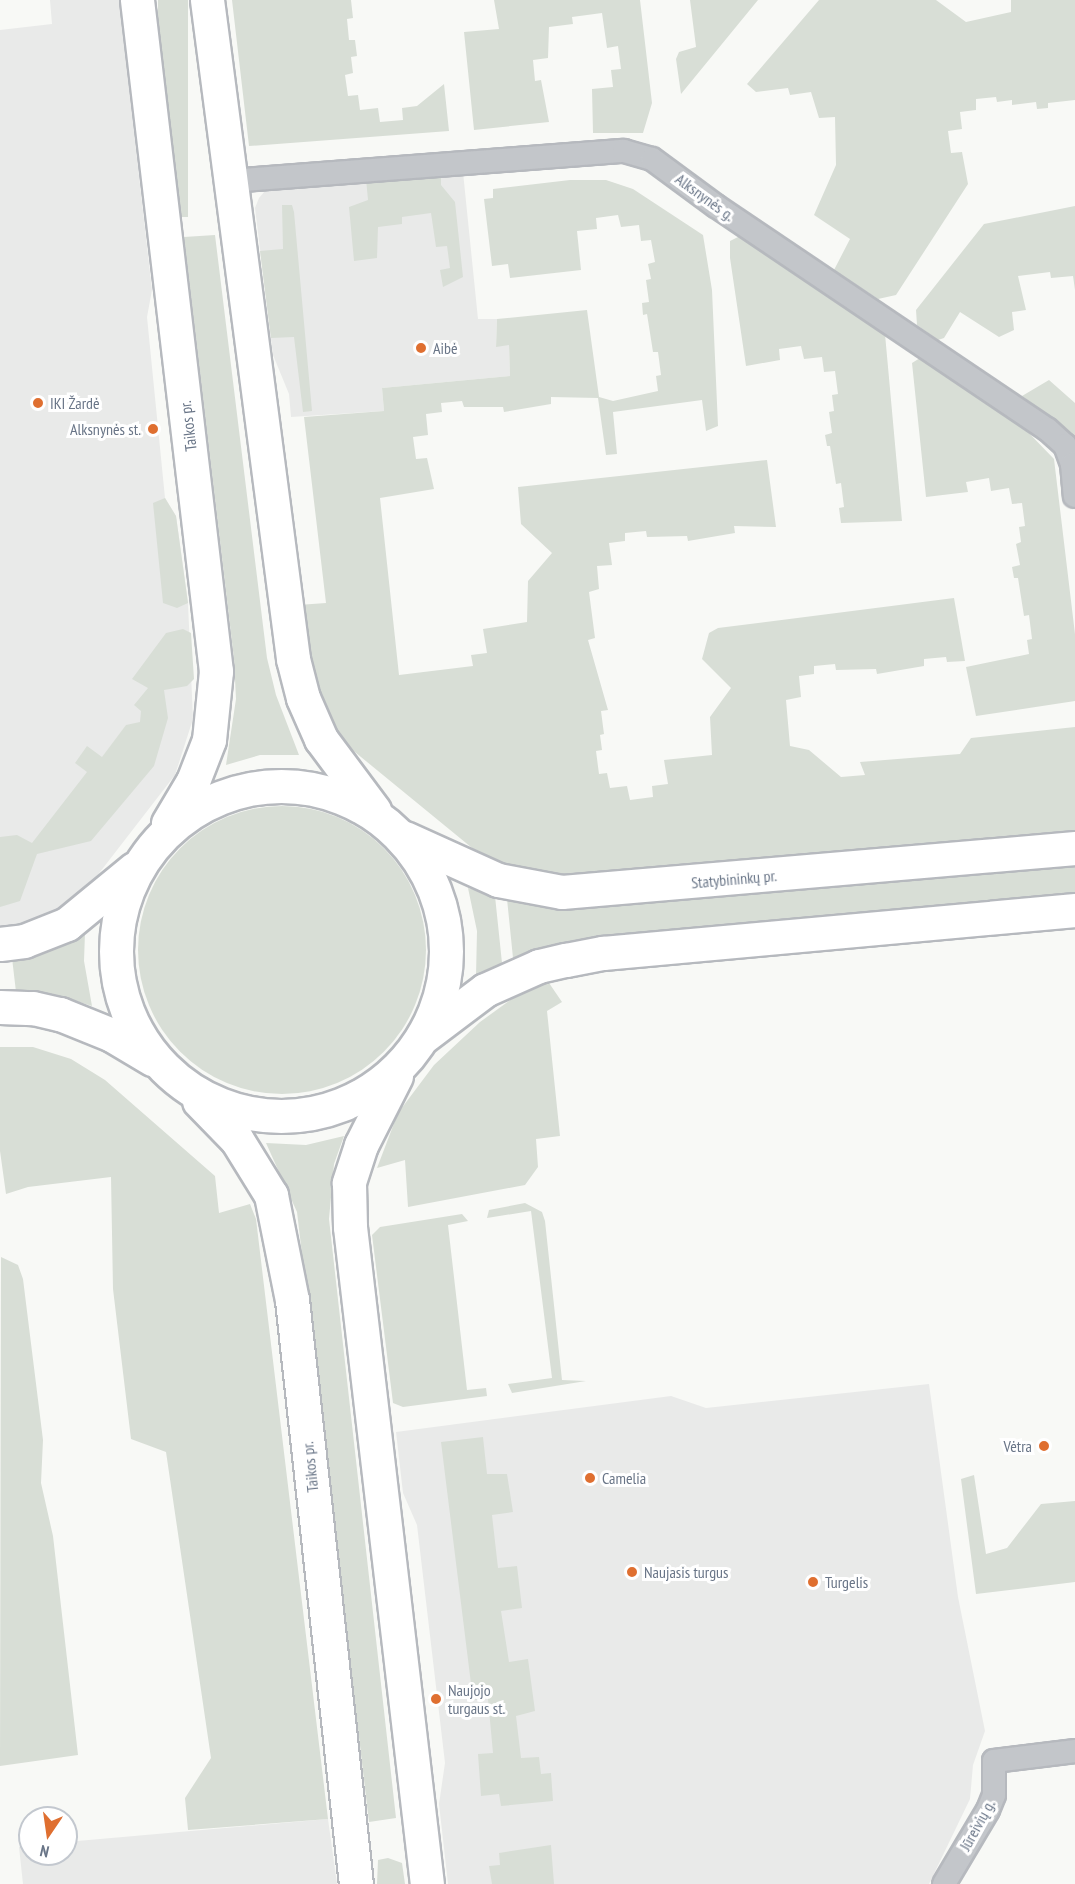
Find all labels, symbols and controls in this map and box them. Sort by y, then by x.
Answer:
street label: Alksnynės g. [672,169,738,225]
place label: Aibė [433,338,458,358]
marker: Aibė [414,341,428,355]
place label: IKI Žardė [50,393,100,413]
marker: IKI Žardė [31,396,45,410]
street label: Taikos pr. [175,400,201,452]
place label: Alksnynės st. [70,419,141,439]
marker: Alksnynės st. [146,422,160,436]
street label: Statybininkų pr. [690,866,778,892]
place label: Vėtra [1004,1436,1032,1456]
marker: Vėtra [1037,1439,1051,1453]
street label: Taikos pr. [298,1441,322,1493]
place label: Camelia [602,1468,646,1488]
marker: Camelia [583,1471,597,1485]
place label: Naujasis turgus [644,1562,728,1582]
marker: Naujasis turgus [625,1565,639,1579]
place label: Turgelis [825,1572,868,1592]
marker: Turgelis [806,1575,820,1589]
place label: Naujojo turgaus st. [448,1680,505,1718]
marker: Naujojo turgaus st. [429,1692,443,1706]
street label: Jūreivių g. [955,1796,999,1854]
north arrow [18,1806,78,1866]
text: N [38,1841,51,1862]

